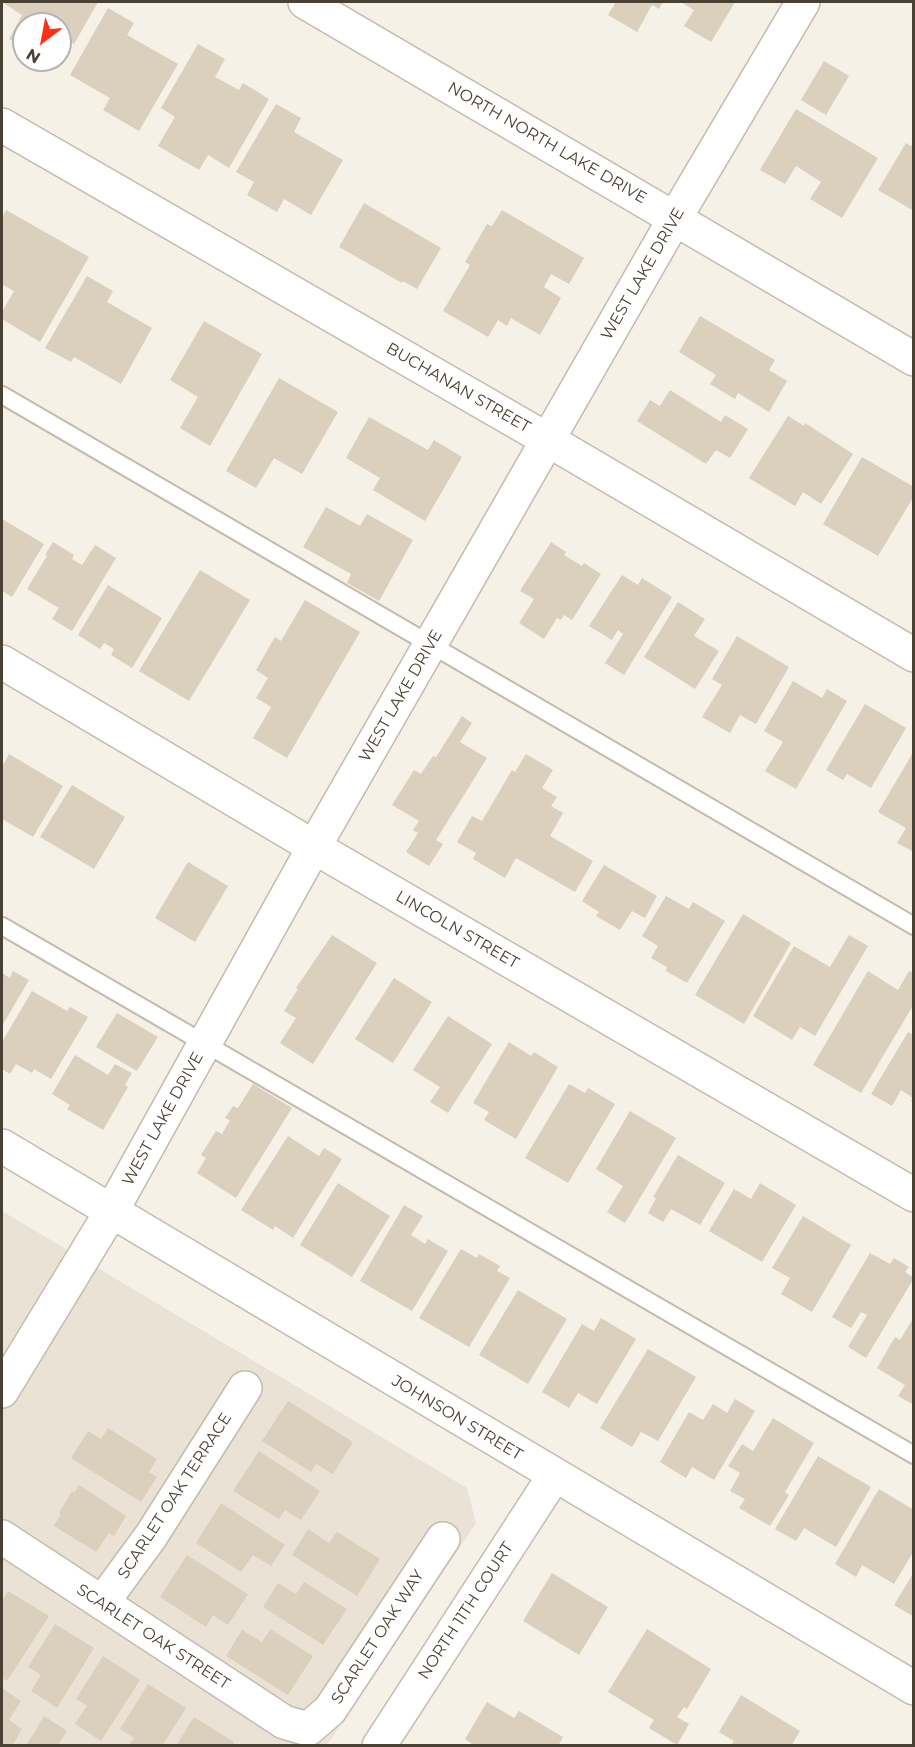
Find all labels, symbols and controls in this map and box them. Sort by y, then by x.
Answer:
north arrow [12,12,72,72]
text: N [23,45,44,67]
street label: NORTH NORTH LAKE DRIVE [444,78,650,208]
street label: WEST LAKE DRIVE [597,204,689,344]
street label: BUCHANAN STREET [383,339,533,437]
street label: WEST LAKE DRIVE [355,626,447,766]
street label: LINCOLN STREET [392,887,522,973]
street label: WEST LAKE DRIVE [118,1049,208,1189]
street label: JOHNSON STREET [388,1371,526,1465]
street label: SCARLET OAK TERRACE [114,1409,236,1583]
street label: NORTH 11TH COURT [414,1539,518,1683]
street label: SCARLET OAK WAY [328,1566,428,1708]
street label: SCARLET OAK STREET [73,1580,233,1694]

